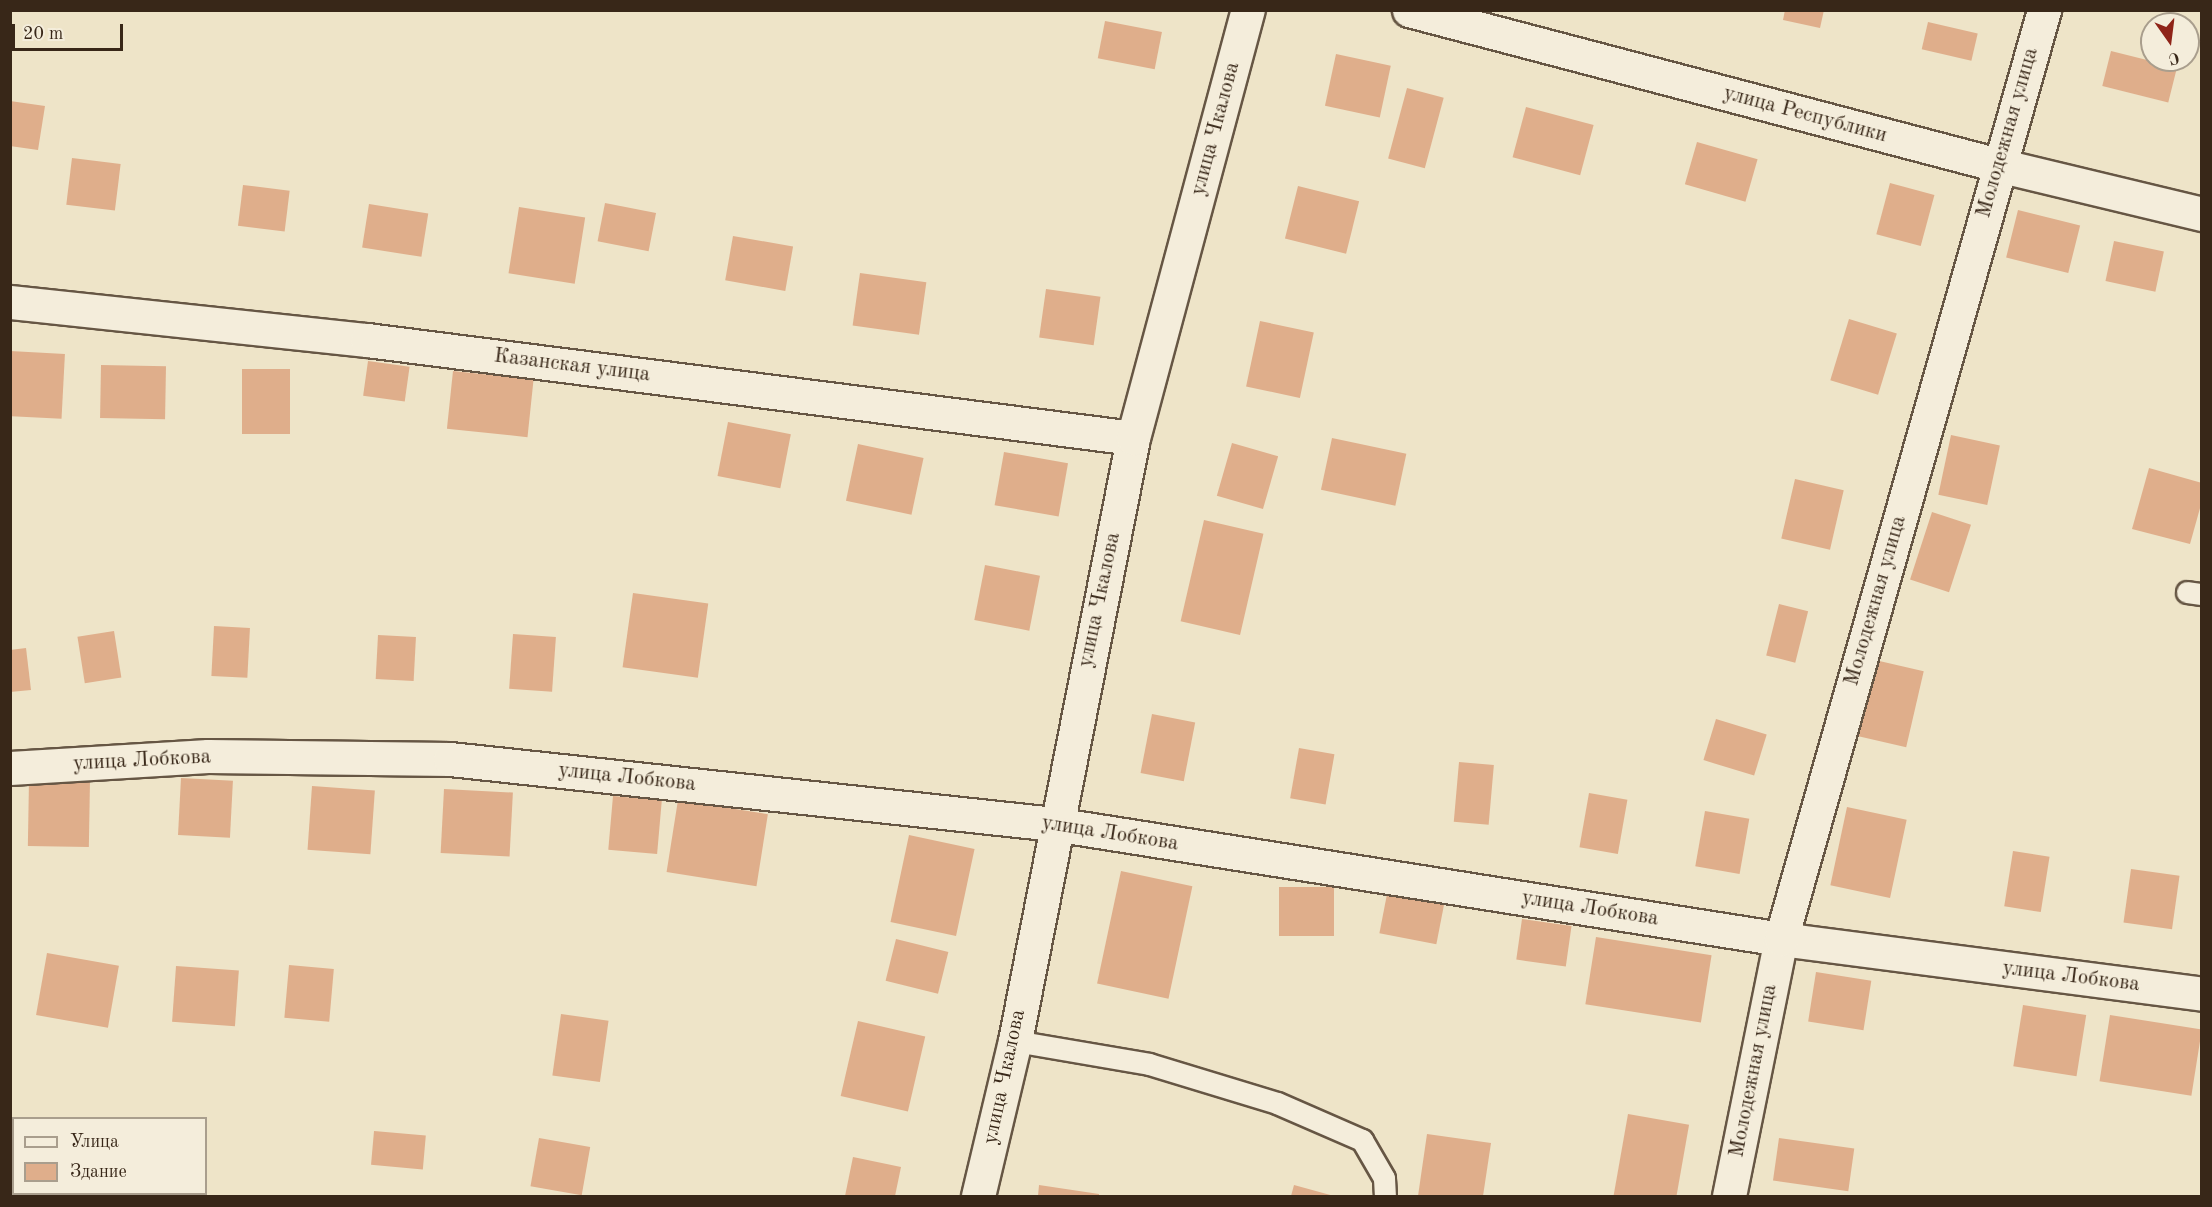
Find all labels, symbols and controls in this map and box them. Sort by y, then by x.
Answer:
scale bar [15,12,126,50]
north arrow [2140,12,2200,72]
text: 20 m [23,25,63,43]
street label: Молодежная улица [1972,45,2044,221]
text: С [2167,48,2181,67]
street label: улица Чкалова [1186,59,1246,199]
street label: улица Республики [1720,81,1890,149]
street label: Казанская улица [492,344,652,388]
street label: Молодежная улица [1840,513,1912,689]
street label: улица Чкалова [1073,530,1127,670]
street label: улица Лобкова [72,745,212,777]
street label: улица Лобкова [557,758,697,798]
street label: улица Лобкова [1040,811,1180,857]
street label: улица Лобкова [1520,886,1660,932]
street label: улица Лобкова [2001,956,2141,998]
street label: Молодежная улица [1725,982,1783,1160]
street label: улица Чкалова [978,1007,1032,1147]
legend [12,1117,207,1195]
text: Улица [70,1133,119,1151]
text: Здание [70,1163,127,1181]

